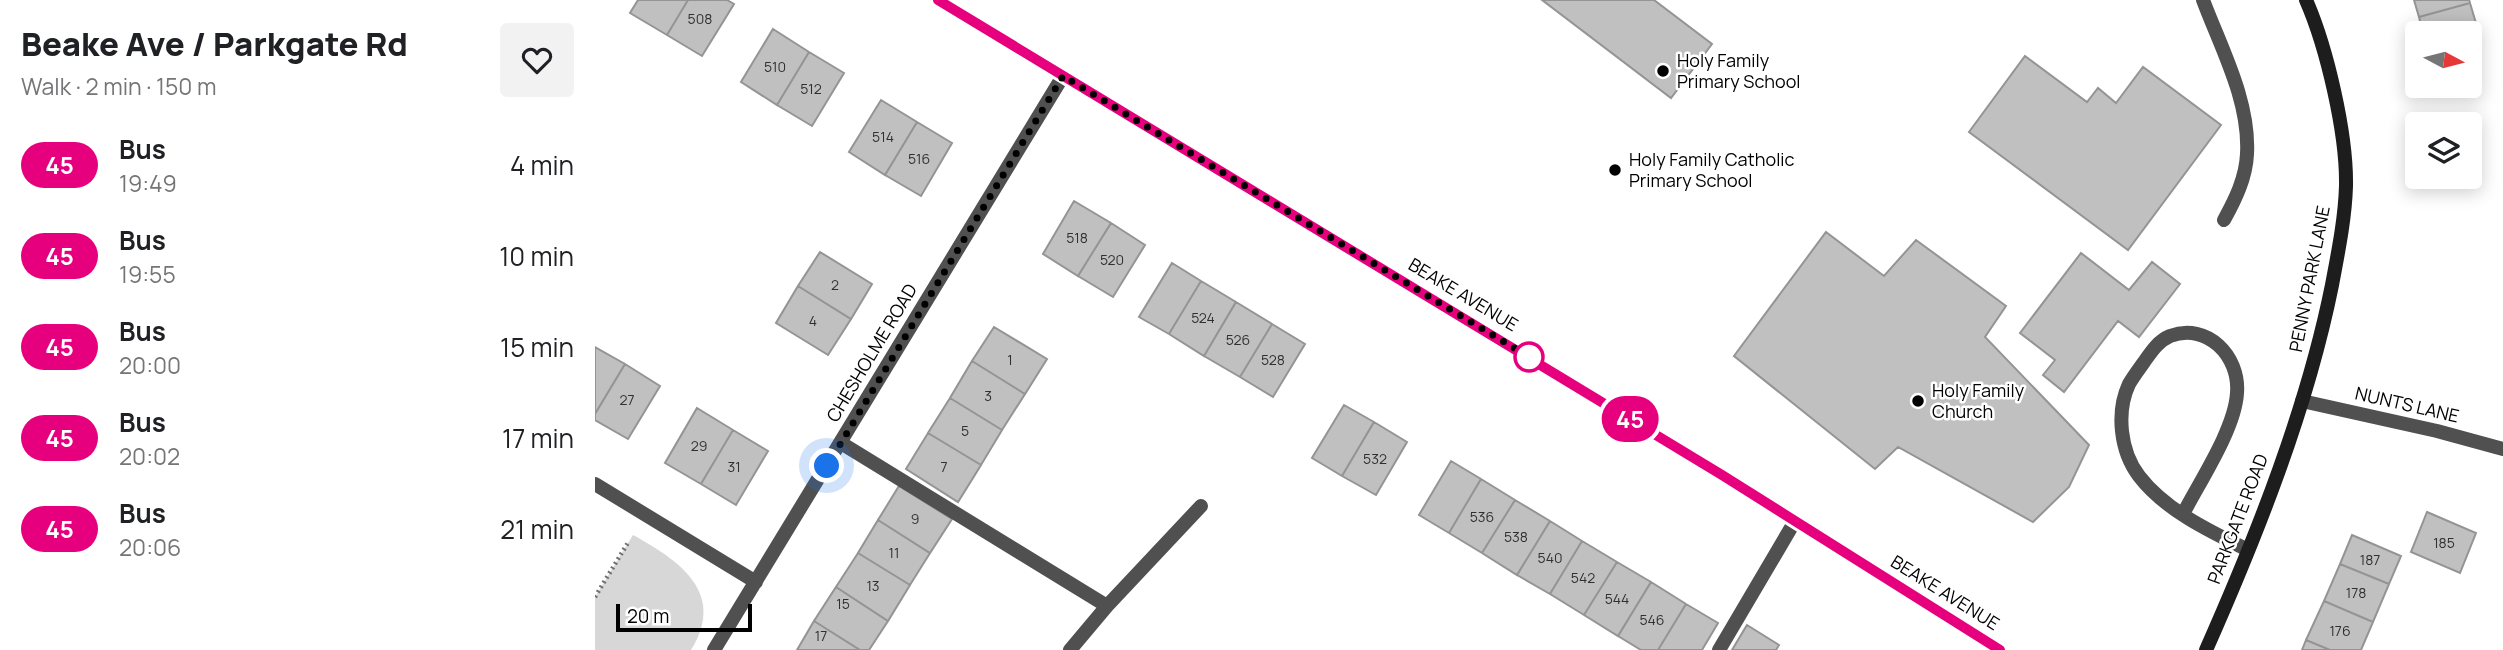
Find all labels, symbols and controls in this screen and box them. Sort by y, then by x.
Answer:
house number: 508 [688,9,712,28]
text: Beake Ave / Parkgate Rd [21,21,408,66]
north arrow [2405,21,2481,98]
map controls [2405,21,2482,189]
button: heart [500,23,574,97]
place label: Holy Family Primary School [1677,48,1801,93]
house number: 510 [764,57,786,76]
marker: Holy Family Primary School [1655,63,1671,79]
text: Walk · 2 min · 150 m [21,70,217,102]
house number: 512 [800,79,822,98]
button: layers [2405,112,2482,189]
house number: 514 [872,127,894,146]
text: Bus [119,131,166,167]
text: 4 min [510,147,574,183]
place label: Holy Family Catholic Primary School [1629,147,1795,192]
text: 45 [45,148,74,181]
house number: 516 [908,149,930,168]
marker: Holy Family Catholic Primary School [1607,162,1623,178]
text: 19:49 [119,167,177,199]
street label: PENNY PARK LANE [2283,204,2335,354]
text: Bus [119,222,166,258]
house number: 518 [1066,228,1088,247]
text: 10 min [499,238,574,274]
text: 45 [45,239,74,272]
house number: 520 [1100,250,1124,269]
street label: BEAKE AVENUE [1404,252,1523,336]
text: 19:55 [119,258,176,290]
house number: 2 [831,275,839,294]
street label: CHESHOLME ROAD [820,279,922,426]
house number: 524 [1191,308,1215,327]
house number: 4 [809,311,817,330]
text: Bus [119,313,166,349]
text: 15 min [500,329,574,365]
text: 45 [45,330,74,363]
house number: 526 [1226,330,1250,349]
unlabelled marker [1514,342,1544,372]
text: 20:00 [119,349,181,381]
house number: 1 [1007,350,1013,369]
house number: 528 [1261,350,1285,369]
place label: Holy Family Church [1932,378,2025,423]
street label: NUNTS LANE [2353,380,2462,428]
house number: 3 [984,386,992,405]
house number: 27 [619,390,635,409]
marker: Holy Family Church [1910,393,1926,409]
line badge: 45 [1599,396,1661,442]
text: 45 [1616,402,1644,435]
text: Bus [119,404,166,440]
text: 17 min [502,420,574,456]
text: 45 [45,421,74,454]
house number: 5 [961,421,969,440]
house number: 29 [691,436,707,455]
text: 20:02 [119,440,180,472]
your location [809,448,844,483]
house number: 532 [1363,449,1387,468]
street label: PARKGATE ROAD [2201,450,2273,587]
house number: 31 [727,457,741,476]
house number: 7 [940,457,948,476]
text: Bus [119,495,166,531]
house number: 536 [1470,507,1494,526]
house number: 9 [911,509,919,528]
text: 21 min [500,511,574,547]
text: 45 [45,512,74,545]
house number: 538 [1504,527,1528,546]
text: 20:06 [119,531,181,563]
house number: 185 [2433,533,2455,552]
house number: 11 [889,543,899,562]
house number: 540 [1538,548,1562,567]
street label: BEAKE AVENUE [1887,549,2004,635]
house number: 187 [2360,550,2380,569]
house number: 542 [1571,568,1595,587]
house number: 13 [866,576,880,595]
house number: 178 [2346,583,2366,602]
house number: 544 [1605,589,1629,608]
house number: 15 [836,594,850,613]
scale bar [616,601,753,633]
text: 20 m [627,603,669,629]
house number: 546 [1639,610,1665,629]
house number: 176 [2329,621,2351,640]
house number: 17 [815,626,827,645]

